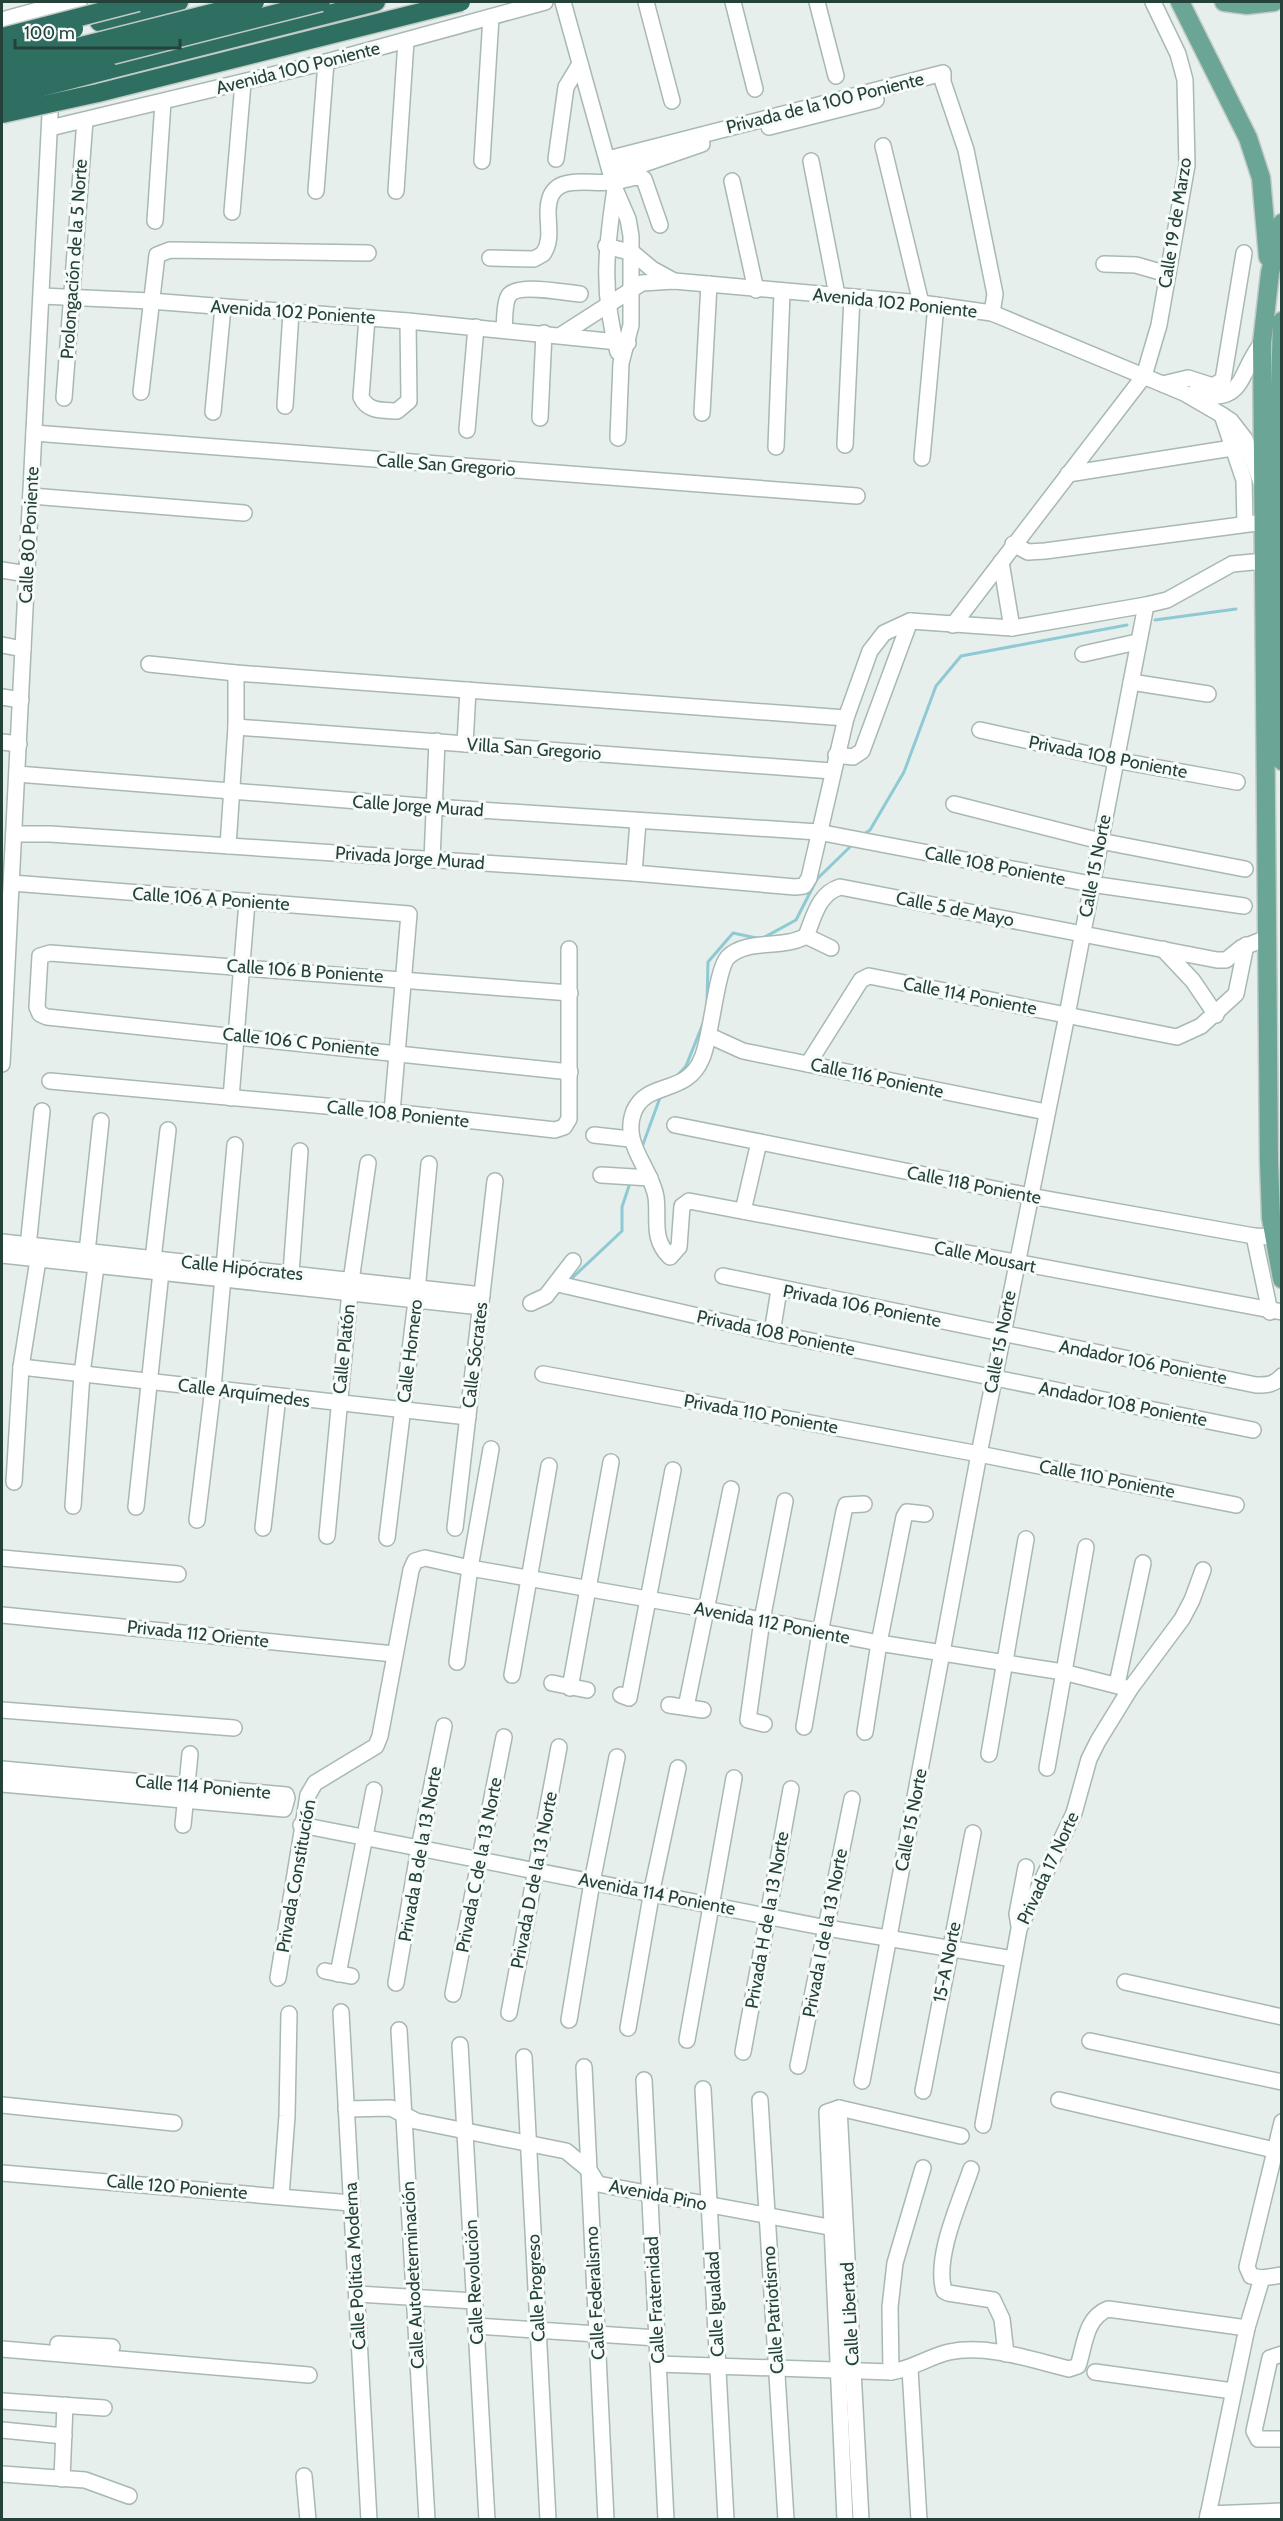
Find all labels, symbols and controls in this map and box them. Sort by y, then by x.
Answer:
scale bar [15,12,180,50]
text: 100 m [24,22,75,44]
street label: Avenida 100 Poniente [214,37,382,99]
street label: Privada de la 100 Poniente [724,68,926,138]
street label: Calle 19 de Marzo [1154,156,1196,290]
street label: Prolongación de la 5 Norte [56,158,92,360]
street label: Avenida 102 Poniente [812,283,978,323]
street label: Avenida 102 Poniente [210,295,376,329]
street label: Calle San Gregorio [376,449,516,481]
street label: Calle 80 Poniente [14,466,44,604]
street label: Privada 108 Poniente [1027,731,1189,783]
street label: Villa San Gregorio [466,733,602,765]
street label: Calle Jorge Murad [352,790,484,822]
street label: Calle 15 Norte [1074,813,1116,919]
street label: Privada Jorge Murad [335,842,485,874]
street label: Calle 108 Poniente [923,842,1067,890]
street label: Calle 106 A Poniente [132,883,290,915]
street label: Calle 5 de Mayo [894,887,1016,931]
street label: Calle 106 B Poniente [226,955,384,987]
street label: Calle 114 Poniente [901,972,1039,1020]
street label: Calle 106 C Poniente [222,1023,380,1061]
street label: Calle 116 Poniente [808,1053,946,1103]
street label: Calle 108 Poniente [326,1096,470,1132]
street label: Calle 118 Poniente [905,1161,1043,1209]
street label: Calle Mousart [932,1236,1038,1278]
street label: Calle Hipócrates [180,1251,304,1285]
street label: Privada 106 Poniente [781,1280,943,1332]
street label: Calle 15 Norte [979,1289,1021,1395]
street label: Calle Homero [393,1298,427,1404]
street label: Calle Sócrates [458,1301,492,1409]
street label: Calle Platón [328,1303,360,1395]
street label: Privada 108 Poniente [695,1305,857,1361]
street label: Andador 106 Poniente [1057,1335,1229,1389]
street label: Calle Arquímedes [177,1374,311,1412]
street label: Andador 108 Poniente [1037,1377,1209,1431]
street label: Privada 110 Poniente [682,1390,840,1438]
street label: Calle 110 Poniente [1037,1455,1177,1503]
street label: Avenida 112 Poniente [692,1597,852,1649]
street label: Privada 112 Oriente [126,1616,270,1652]
street label: Privada B de la 13 Norte [394,1765,446,1943]
street label: Calle 15 Norte [890,1767,932,1873]
street label: Calle 114 Poniente [134,1770,272,1804]
street label: Privada C de la 13 Norte [451,1776,507,1954]
street label: Privada D de la 13 Norte [506,1790,562,1970]
street label: Privada Constitución [272,1798,320,1954]
street label: Privada 17 Norte [1012,1808,1084,1928]
street label: Privada H de la 13 Norte [741,1830,793,2010]
street label: Privada I de la 13 Norte [798,1847,852,2019]
street label: Avenida 114 Poniente [577,1868,737,1920]
street label: 15-A Norte [928,1920,966,2004]
street label: Calle 120 Poniente [106,2170,248,2204]
street label: Avenida Pino [607,2175,709,2215]
street label: Calle Política Moderna [340,2181,370,2350]
street label: Calle Autodeterminación [397,2181,429,2369]
street label: Calle Revolución [460,2219,488,2345]
street label: Calle Federalismo [581,2225,609,2360]
street label: Calle Progreso [522,2233,550,2342]
street label: Calle Fraternidad [641,2236,669,2364]
street label: Calle Patriotismo [758,2245,788,2375]
street label: Calle Igualdad [701,2251,729,2357]
street label: Calle Libertad [836,2262,864,2366]

